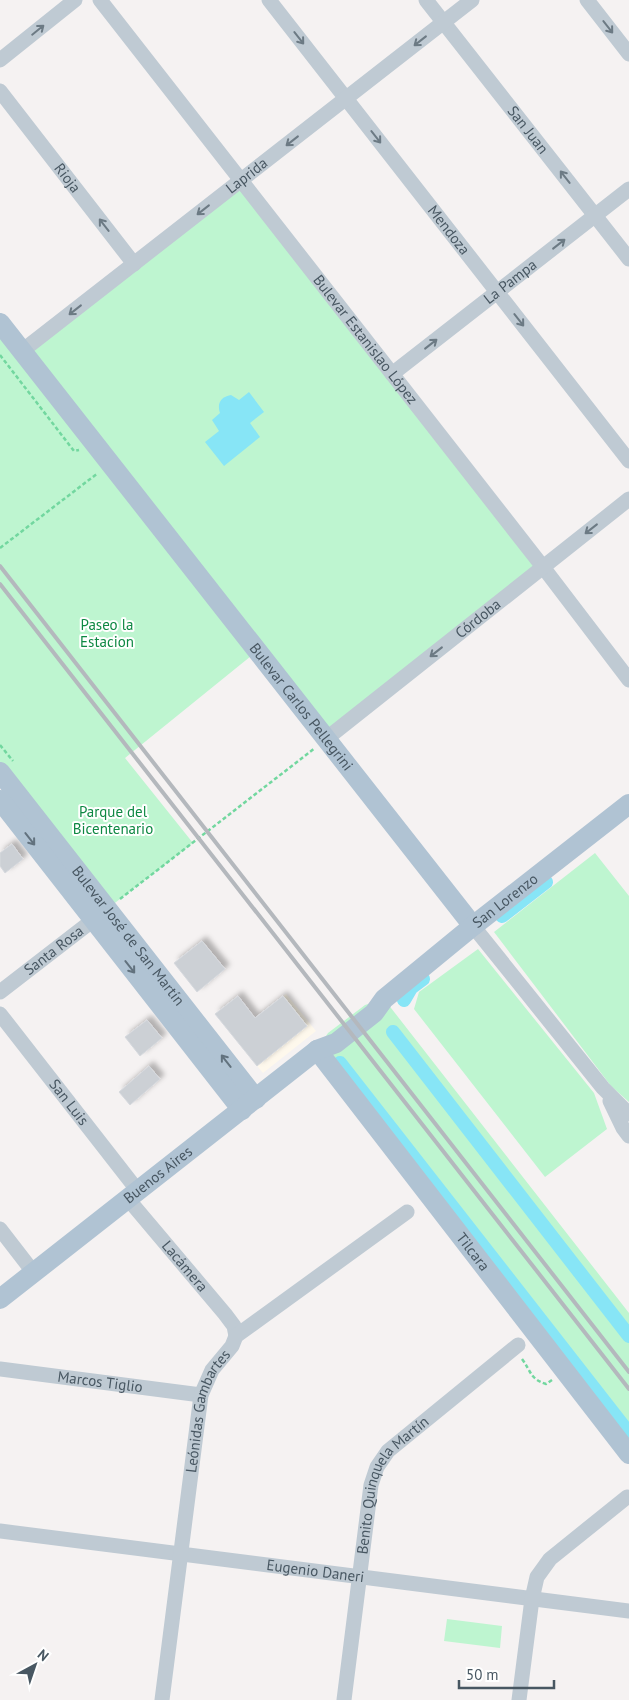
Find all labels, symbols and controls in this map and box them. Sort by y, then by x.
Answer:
one-way arrow [602,20,613,33]
one-way arrow [31,25,44,36]
one-way arrow [293,32,304,45]
one-way arrow [414,35,427,46]
street label: San Juan [503,102,553,157]
one-way arrow [370,130,381,143]
one-way arrow [286,135,299,146]
street label: Laprida [222,153,271,197]
street label: Rioja [50,159,85,196]
one-way arrow [560,170,570,184]
street label: Mendoza [424,201,474,258]
one-way arrow [197,205,210,216]
one-way arrow [99,219,110,232]
one-way arrow [552,239,565,250]
street label: La Pampa [480,255,540,308]
street label: Bulevar Estanislao López [309,271,422,408]
one-way arrow [68,305,81,316]
one-way arrow [514,313,524,327]
one-way arrow [424,339,437,350]
one-way arrow [585,524,598,535]
street label: Córdoba [451,594,504,642]
park label: Paseo la Estacion [80,615,134,651]
street label: Bulevar Carlos Pellegrini [246,639,358,774]
one-way arrow [430,646,443,657]
park label: Parque del Bicentenario [73,802,153,838]
one-way arrow [25,832,35,846]
street label: Bulevar José de San Martín [68,862,189,1009]
street label: San Lorenzo [468,869,542,932]
street label: Santa Rosa [20,921,87,979]
one-way arrow [125,960,135,974]
one-way arrow [220,1054,231,1067]
street label: San Luis [45,1075,93,1129]
street label: Buenos Aires [119,1142,196,1207]
street label: Tilcara [452,1228,494,1275]
street label: Lacámera [158,1236,212,1296]
street label: Leónidas Gambartes [181,1345,234,1474]
street label: Marcos Tiglio [57,1367,144,1396]
street label: Benito Quinquela Martín [352,1412,432,1555]
street label: Eugenio Daneri [266,1555,366,1586]
north arrow [10,1640,60,1690]
text: N [34,1645,53,1665]
scale bar [459,1658,554,1690]
text: 50 m [466,1665,499,1684]

